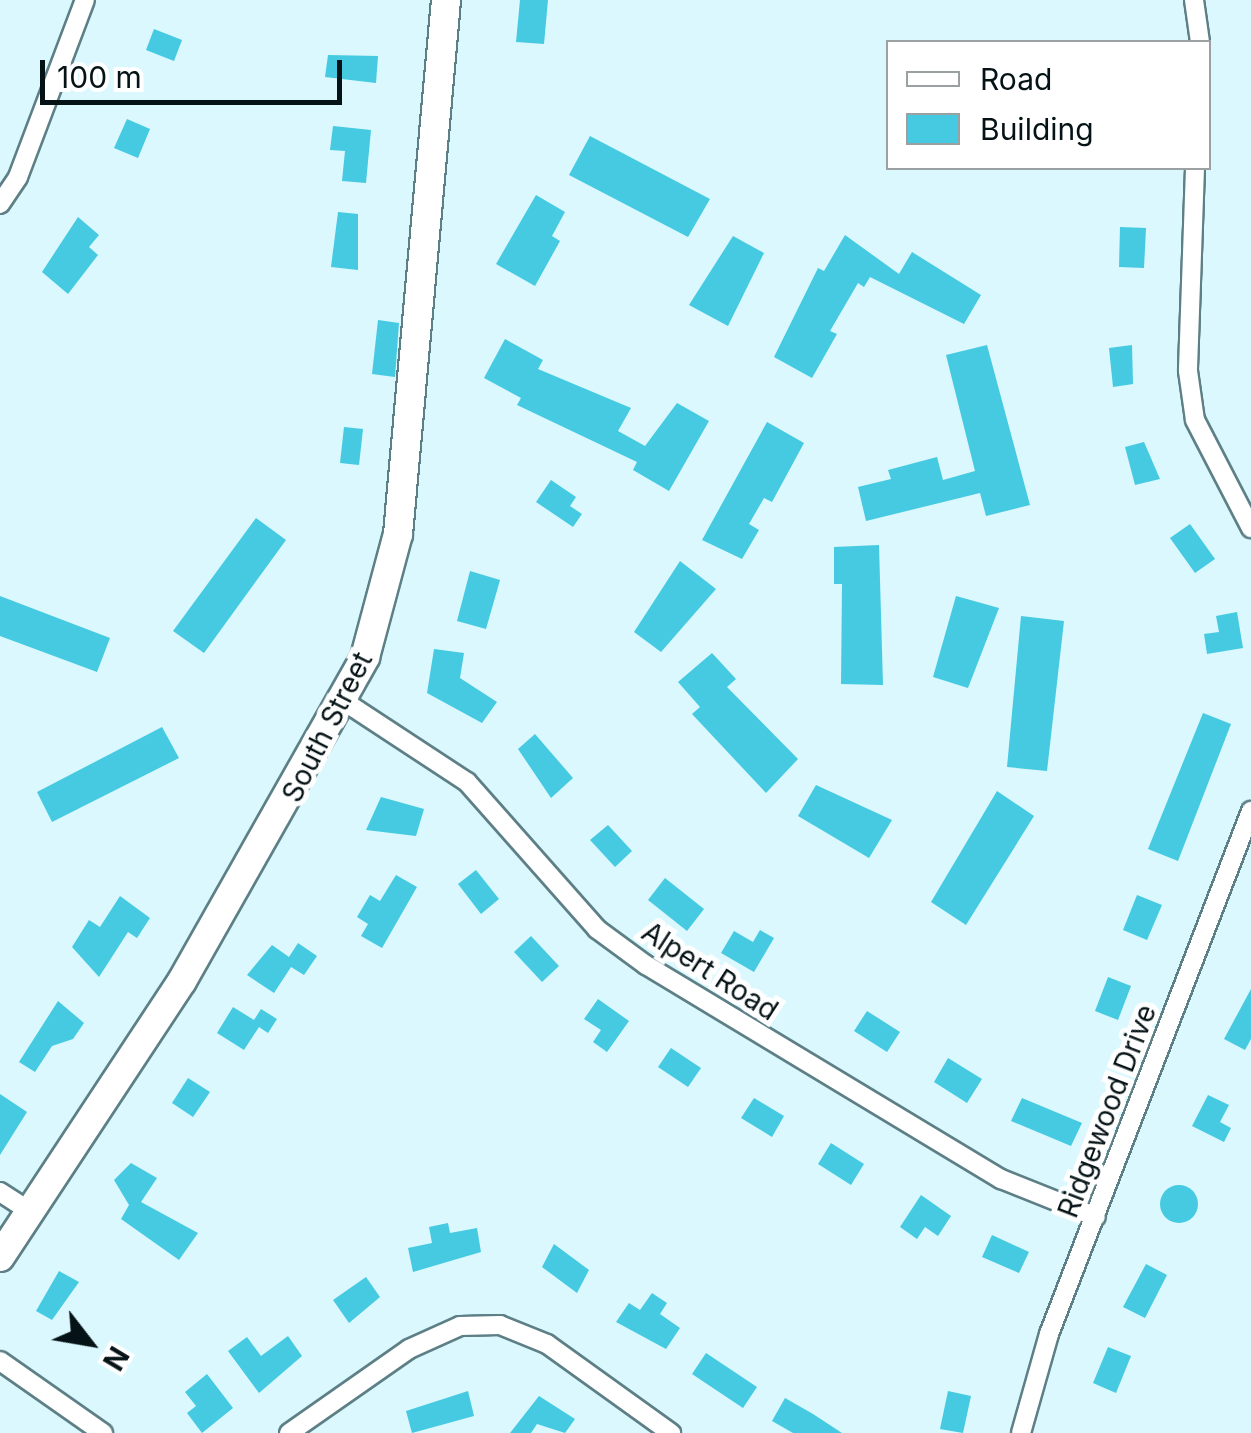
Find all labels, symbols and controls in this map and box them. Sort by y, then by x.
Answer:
scale bar [45,40,348,102]
legend [886,40,1211,170]
text: 100 m [57,59,142,95]
text: Road [980,61,1052,97]
text: Building [980,111,1094,147]
street label: South Street [275,646,379,808]
street label: Alpert Road [636,915,784,1027]
street label: Ridgewood Drive [1051,1000,1163,1222]
north arrow [40,1293,140,1393]
text: N [96,1341,136,1376]

